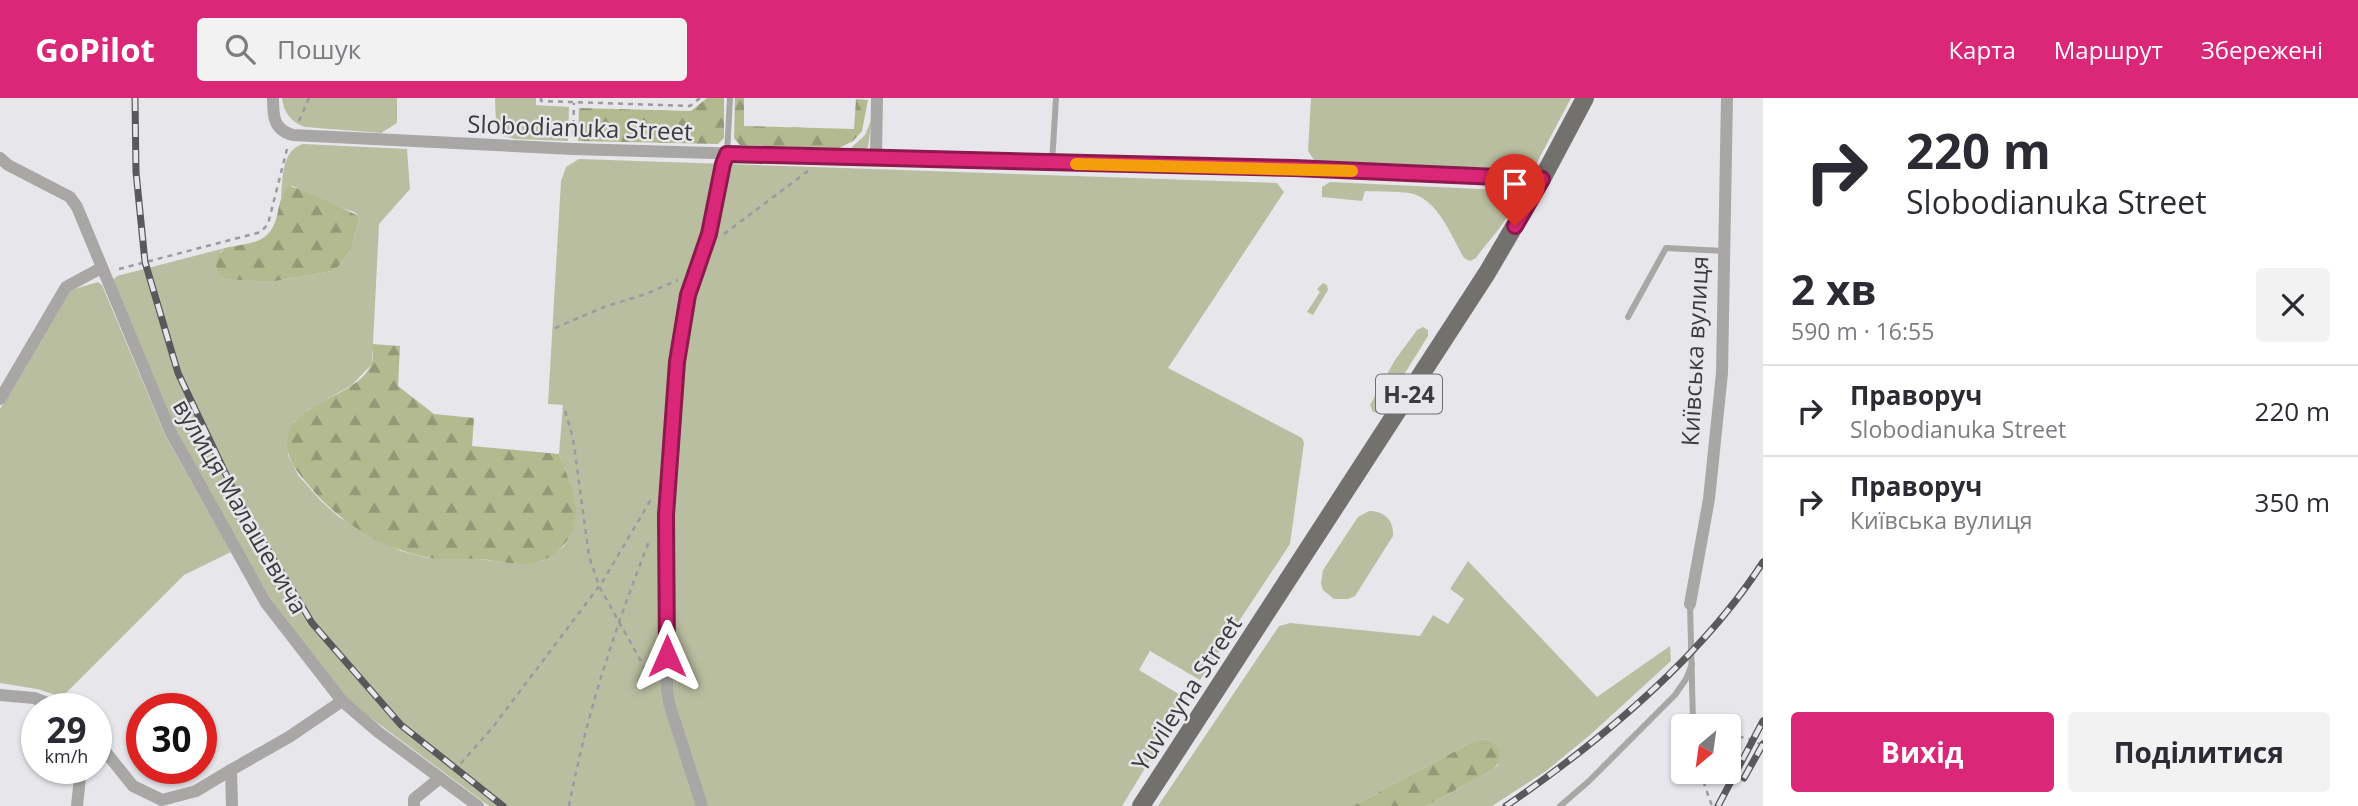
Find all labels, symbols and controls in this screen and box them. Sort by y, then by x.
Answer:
search box [197,18,687,81]
text: GoPilot [35,27,155,72]
icon: search [221,30,259,68]
text: Пошук [277,31,361,67]
text: Карта [1948,33,2016,66]
text: Маршрут [2054,33,2163,66]
text: Збережені [2201,33,2323,66]
street label: Slobodianuka Street [467,107,693,147]
text: 220 m [1906,117,2051,183]
icon: right [1791,126,1882,217]
pin [1485,154,1545,226]
icon: arrive [1496,165,1534,203]
text: Slobodianuka Street [1906,180,2207,223]
street label: Київська вулиця [1673,255,1715,447]
text: 2 хв [1791,260,1877,317]
button: close [2256,268,2330,342]
text: 590 m · 16:55 [1791,315,1934,347]
road number: Н-24 [1376,374,1442,414]
text: Праворуч [1850,377,1982,413]
street label: вулиця Малашевича [166,392,316,620]
icon: right [1791,392,1829,430]
text: 220 m [2255,393,2330,429]
text: Slobodianuka Street [1850,413,2066,445]
text: Праворуч [1850,468,1982,504]
icon: right [1791,483,1829,521]
text: 350 m [2255,484,2330,520]
text: Київська вулиця [1850,504,2033,536]
street label: Yuvileyna Street [1123,609,1249,777]
position arrow [630,619,704,693]
speed limit sign: 30 [126,693,217,784]
text: 29 [46,706,87,753]
button: Вихід [1791,712,2054,792]
button: Поділитися [2068,712,2330,792]
north arrow [1671,714,1741,784]
map controls [1671,714,1741,784]
text: km/h [45,744,88,768]

